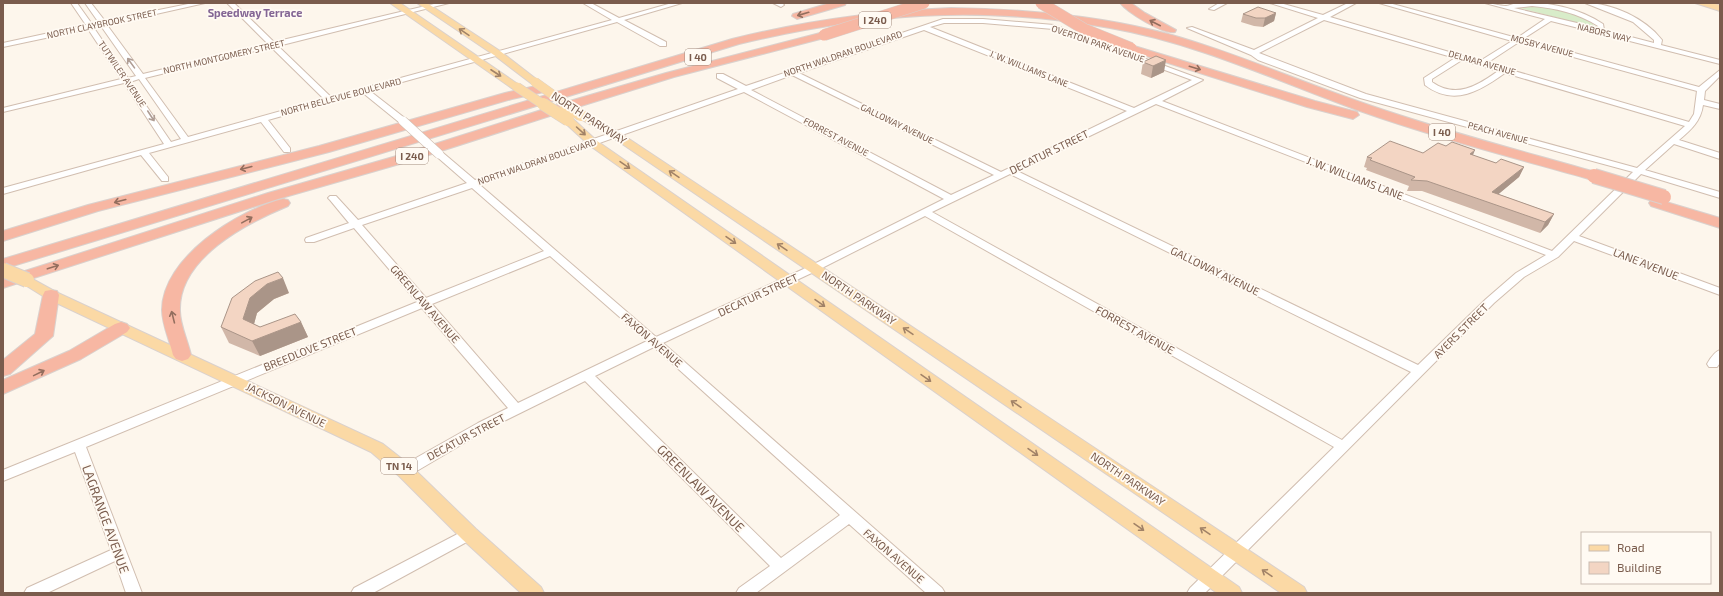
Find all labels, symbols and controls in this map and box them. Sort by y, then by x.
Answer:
street label: NORTH CLAYBROOK STREET [46,6,159,41]
district label: Speedway Terrace [208,6,302,20]
one-way arrow [797,11,810,18]
road number: I 240 [859,12,891,28]
one-way arrow [1149,19,1161,26]
street label: NABORS WAY [1576,21,1633,45]
street label: OVERTON PARK AVENUE [1050,22,1146,65]
one-way arrow [459,28,470,36]
street label: NORTH WALDRAN BOULEVARD [782,28,904,79]
street label: MOSBY AVENUE [1510,32,1575,59]
street label: NORTH MONTGOMERY STREET [162,37,287,76]
street label: TUTWILER AVENUE [96,38,149,109]
street label: J. W. WILLIAMS LANE [988,48,1070,89]
street label: DELMAR AVENUE [1447,48,1517,77]
road number: I 40 [685,49,711,65]
one-way arrow [127,57,135,68]
one-way arrow [1189,65,1202,72]
one-way arrow [490,69,501,77]
street label: NORTH BELLEVUE BOULEVARD [280,75,402,118]
street label: NORTH PARKWAY [549,88,630,147]
street label: GALLOWAY AVENUE [859,101,935,146]
one-way arrow [147,111,155,122]
street label: FORREST AVENUE [802,115,871,158]
street label: PEACH AVENUE [1467,119,1530,146]
road number: I 40 [1429,124,1455,140]
one-way arrow [575,126,585,135]
street label: DECATUR STREET [1007,126,1091,176]
street label: NORTH WALDRAN BOULEVARD [476,136,598,187]
road number: I 240 [396,148,428,164]
street label: J. W. WILLIAMS LANE [1305,153,1405,202]
one-way arrow [619,161,630,169]
one-way arrow [240,165,253,173]
one-way arrow [669,170,680,178]
one-way arrow [114,198,127,205]
one-way arrow [241,216,253,224]
one-way arrow [726,236,737,244]
one-way arrow [776,242,788,250]
street label: GALLOWAY AVENUE [1169,243,1262,298]
street label: LANE AVENUE [1612,245,1681,282]
street label: GREENLAW AVENUE [388,262,463,345]
one-way arrow [47,263,60,270]
street label: NORTH PARKWAY [820,268,900,328]
street label: DECATUR STREET [716,270,800,319]
one-way arrow [814,299,825,307]
street label: AYERS STREET [1431,300,1491,361]
street label: FORREST AVENUE [1094,303,1177,357]
one-way arrow [168,310,176,323]
street label: FAXON AVENUE [619,310,685,370]
street label: BREEDLOVE STREET [261,324,359,373]
one-way arrow [902,327,913,335]
one-way arrow [32,369,44,376]
one-way arrow [921,374,932,382]
street label: JACKSON AVENUE [244,380,328,430]
one-way arrow [1010,399,1021,408]
street label: DECATUR STREET [424,410,508,463]
street label: GREENLAW AVENUE [654,441,748,535]
one-way arrow [1027,448,1038,456]
street label: NORTH PARKWAY [1089,449,1169,509]
road number: TN 14 [381,458,417,474]
street label: LAGRANGE AVENUE [79,463,133,575]
one-way arrow [1133,523,1144,531]
street label: FAXON AVENUE [861,526,927,586]
one-way arrow [1199,526,1211,534]
legend [1581,532,1711,584]
text: Road [1617,540,1645,554]
text: Building [1617,560,1662,574]
one-way arrow [1262,569,1273,577]

